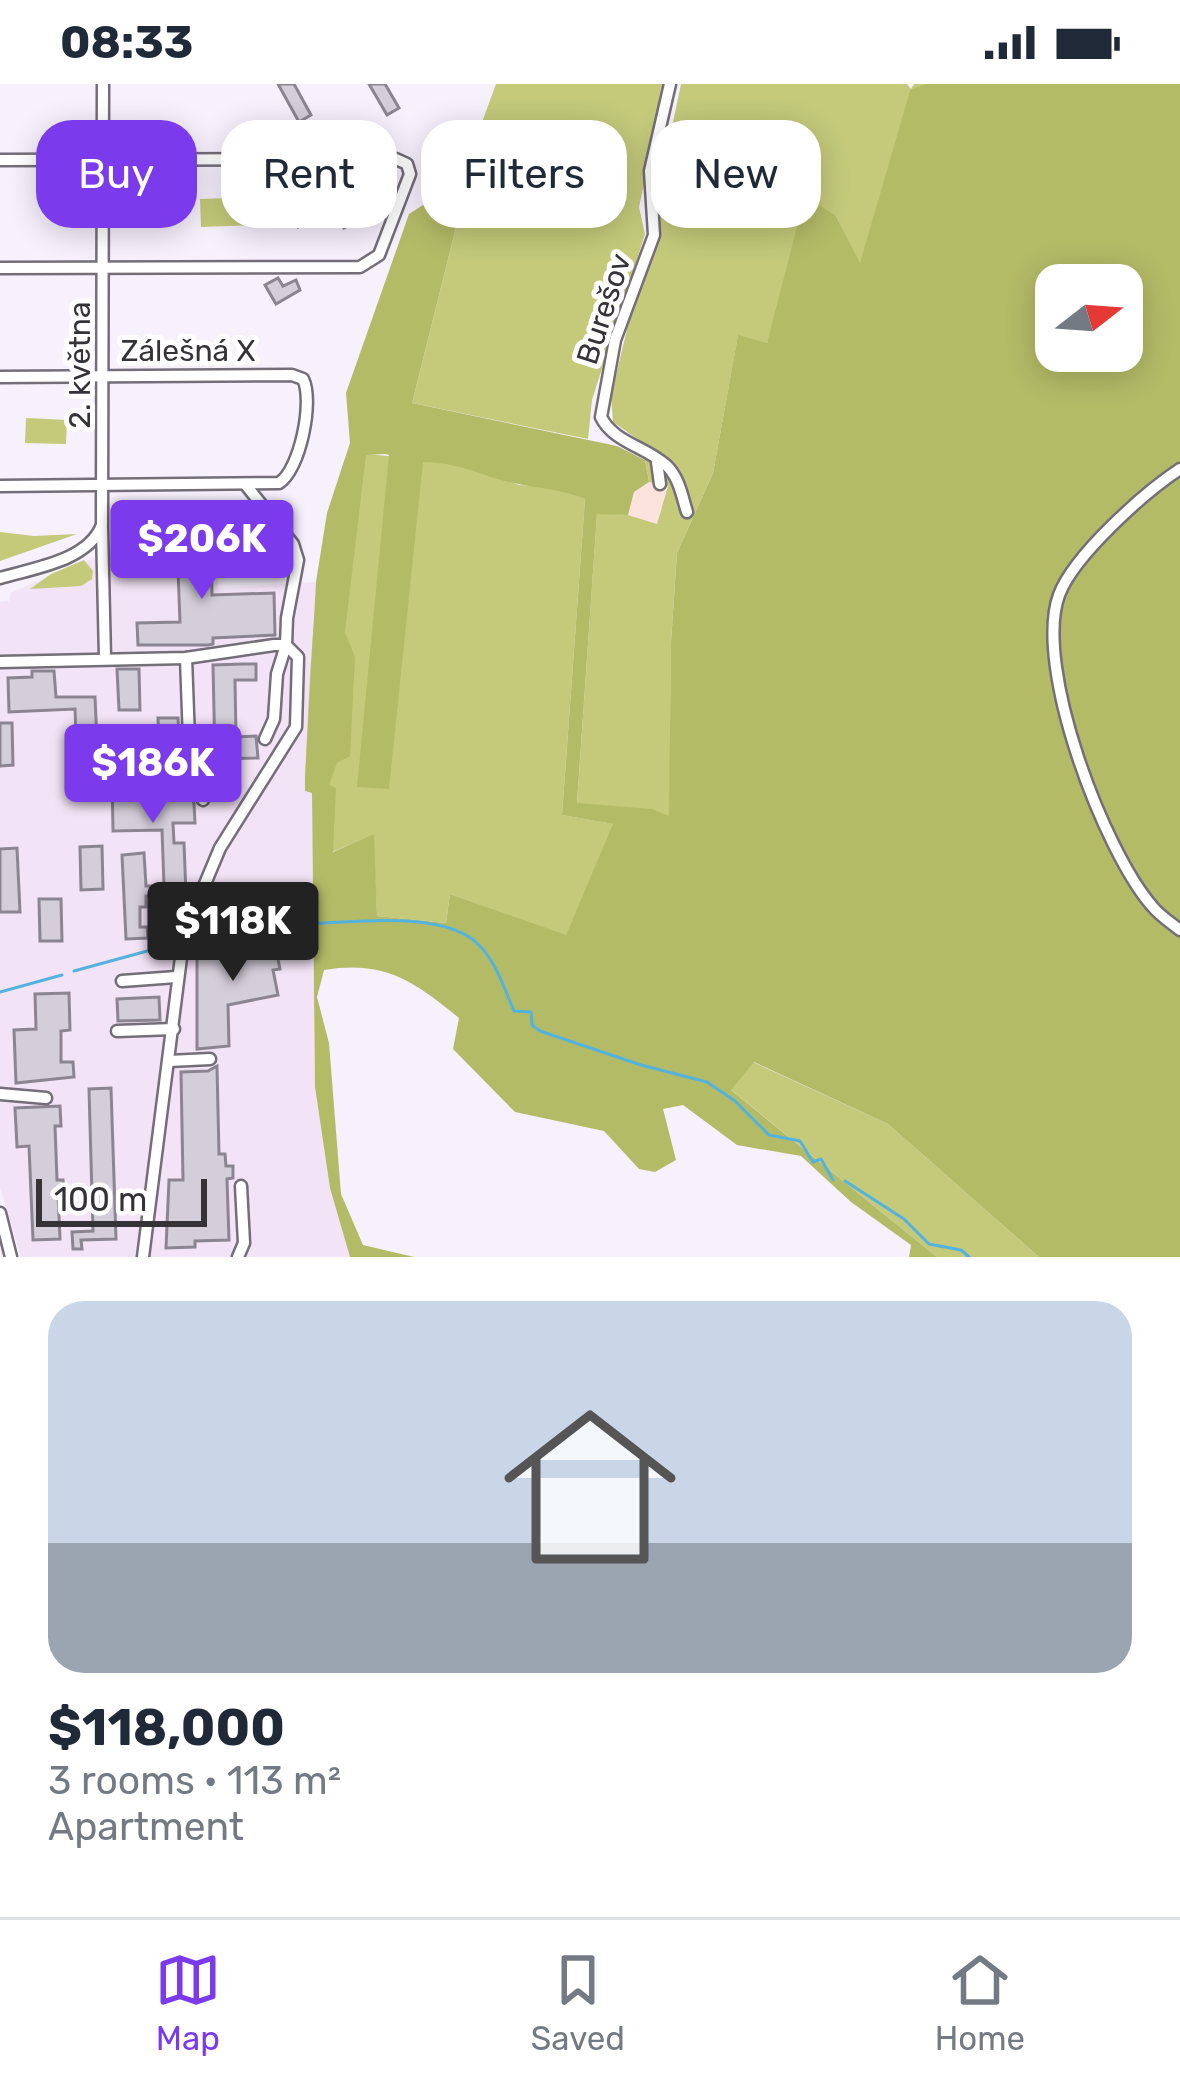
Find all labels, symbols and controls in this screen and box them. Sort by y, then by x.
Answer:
text: 08:33 [60,16,194,69]
chip: Buy [36,120,197,228]
chip: Rent [221,120,397,228]
chip: Filters [421,120,627,228]
chip: New [651,120,821,228]
street label: Burešov [569,249,639,369]
north arrow [1035,264,1143,372]
map controls [1035,264,1143,372]
street label: 2. května [62,301,98,429]
street label: Zálešná X [120,333,256,369]
pin: $206K [118,500,286,602]
text: $206K [137,516,267,562]
pin: $186K [69,724,237,826]
text: $186K [91,740,215,786]
pin: $118K [149,882,317,984]
text: $118K [174,898,292,944]
scale bar [36,1173,207,1226]
text: 100 m [54,1180,147,1219]
icon: home [482,1379,698,1595]
text: $118,000 [48,1697,285,1758]
text: 3 rooms · 113 m² [48,1758,341,1804]
text: Apartment [48,1804,244,1850]
tab: Map [155,1947,221,2058]
tab: Saved [531,1947,625,2058]
tab: Home [935,1947,1025,2058]

